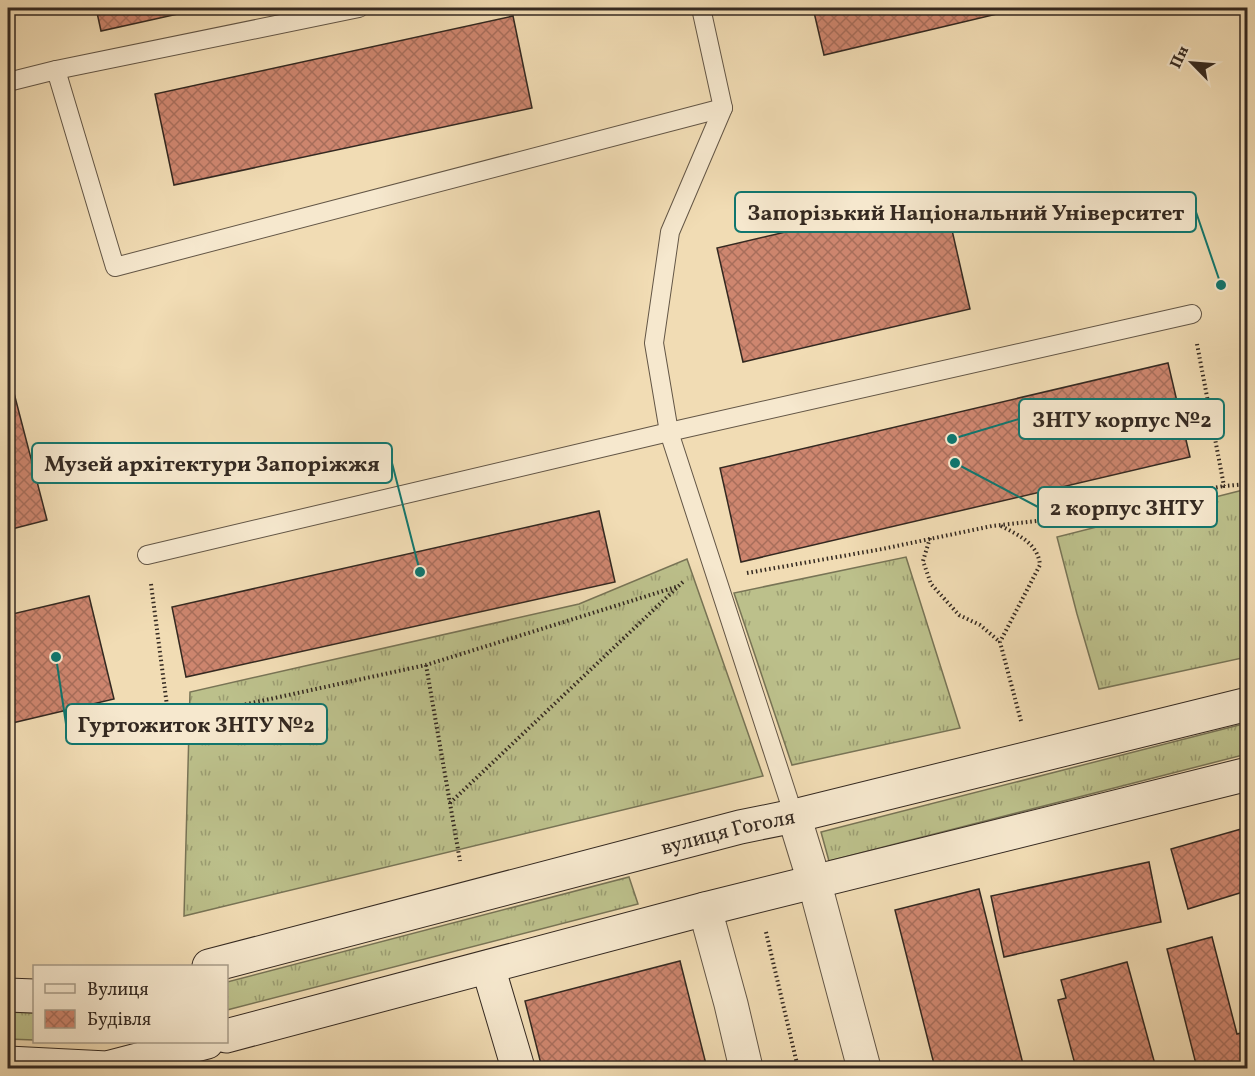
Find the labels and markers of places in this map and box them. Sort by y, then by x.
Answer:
callout: Запорізький Національний Університет [735,192,1196,232]
callout: ЗНТУ корпус №2 [1019,399,1224,439]
callout: Музей архітектури Запоріжжя [32,443,392,483]
callout: 2 корпус ЗНТУ [1038,487,1217,527]
callout: Гуртожиток ЗНТУ №2 [66,704,327,744]

